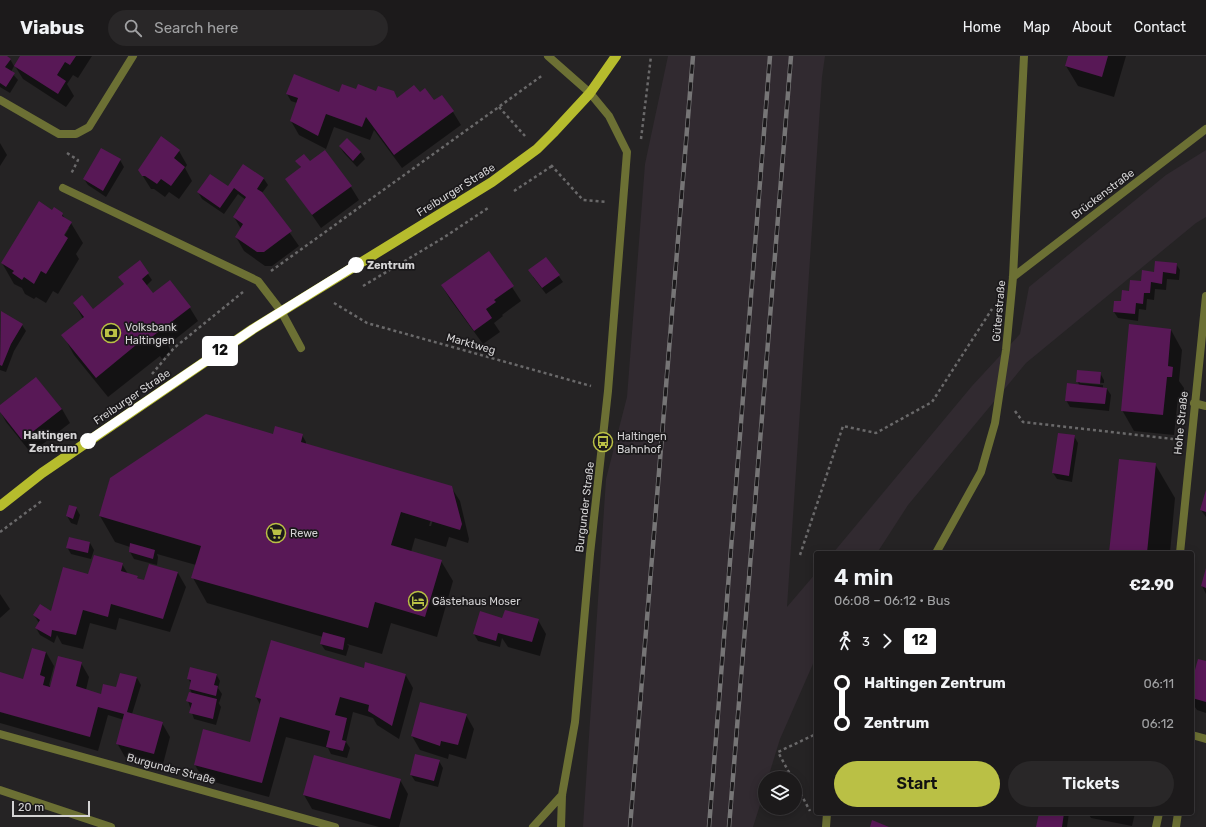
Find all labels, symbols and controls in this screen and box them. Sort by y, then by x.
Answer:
search box [108,10,388,46]
text: Viabus [20,16,84,39]
icon: search [122,17,144,39]
text: Search here [154,19,238,37]
text: Home [963,19,1001,36]
text: Map [1023,19,1050,36]
text: About [1072,19,1112,36]
text: Contact [1134,19,1186,36]
street label: Freiburger Straße [415,161,497,219]
street label: Brückenstraße [1069,166,1137,222]
marker: Zentrum [348,257,364,273]
place label: Zentrum [367,259,415,272]
street label: Güterstraße [990,280,1008,342]
place label: Volksbank Haltingen [125,321,177,347]
bank icon: Volksbank Haltingen [100,322,122,344]
street label: Marktweg [445,331,497,357]
line badge: 12 [202,338,238,364]
text: 12 [212,342,228,359]
street label: Freiburger Straße [91,367,173,427]
street label: Hohe Straße [1171,391,1191,455]
place label: Haltingen Zentrum [23,429,77,455]
place label: Haltingen Bahnhof [617,430,667,456]
bus stop icon: Haltingen Bahnhof [592,431,614,453]
marker: Haltingen Zentrum [80,433,96,449]
street label: Burgunder Straße [573,461,597,553]
supermarket icon: Rewe [265,522,287,544]
place label: Rewe [290,527,318,540]
text: 4 min [834,564,894,591]
text: €2.90 [1129,576,1174,594]
hotel icon: Gästehaus Moser [407,590,429,612]
text: 06:08 – 06:12 · Bus [834,593,950,608]
place label: Gästehaus Moser [432,595,521,608]
icon: walk [834,630,856,652]
icon: forward [876,630,898,652]
text: 12 [912,632,928,649]
text: 3 [862,634,870,649]
text: Haltingen Zentrum [864,674,1006,692]
text: 06:11 [1143,676,1174,691]
text: Zentrum [864,714,929,732]
text: 06:12 [1141,716,1174,731]
street label: Burgunder Straße [125,751,217,787]
button: Start [834,761,1000,807]
button: Tickets [1008,761,1174,807]
map controls [758,771,802,815]
button: layers [758,771,802,815]
scale bar [12,799,90,818]
text: 20 m [18,801,44,814]

